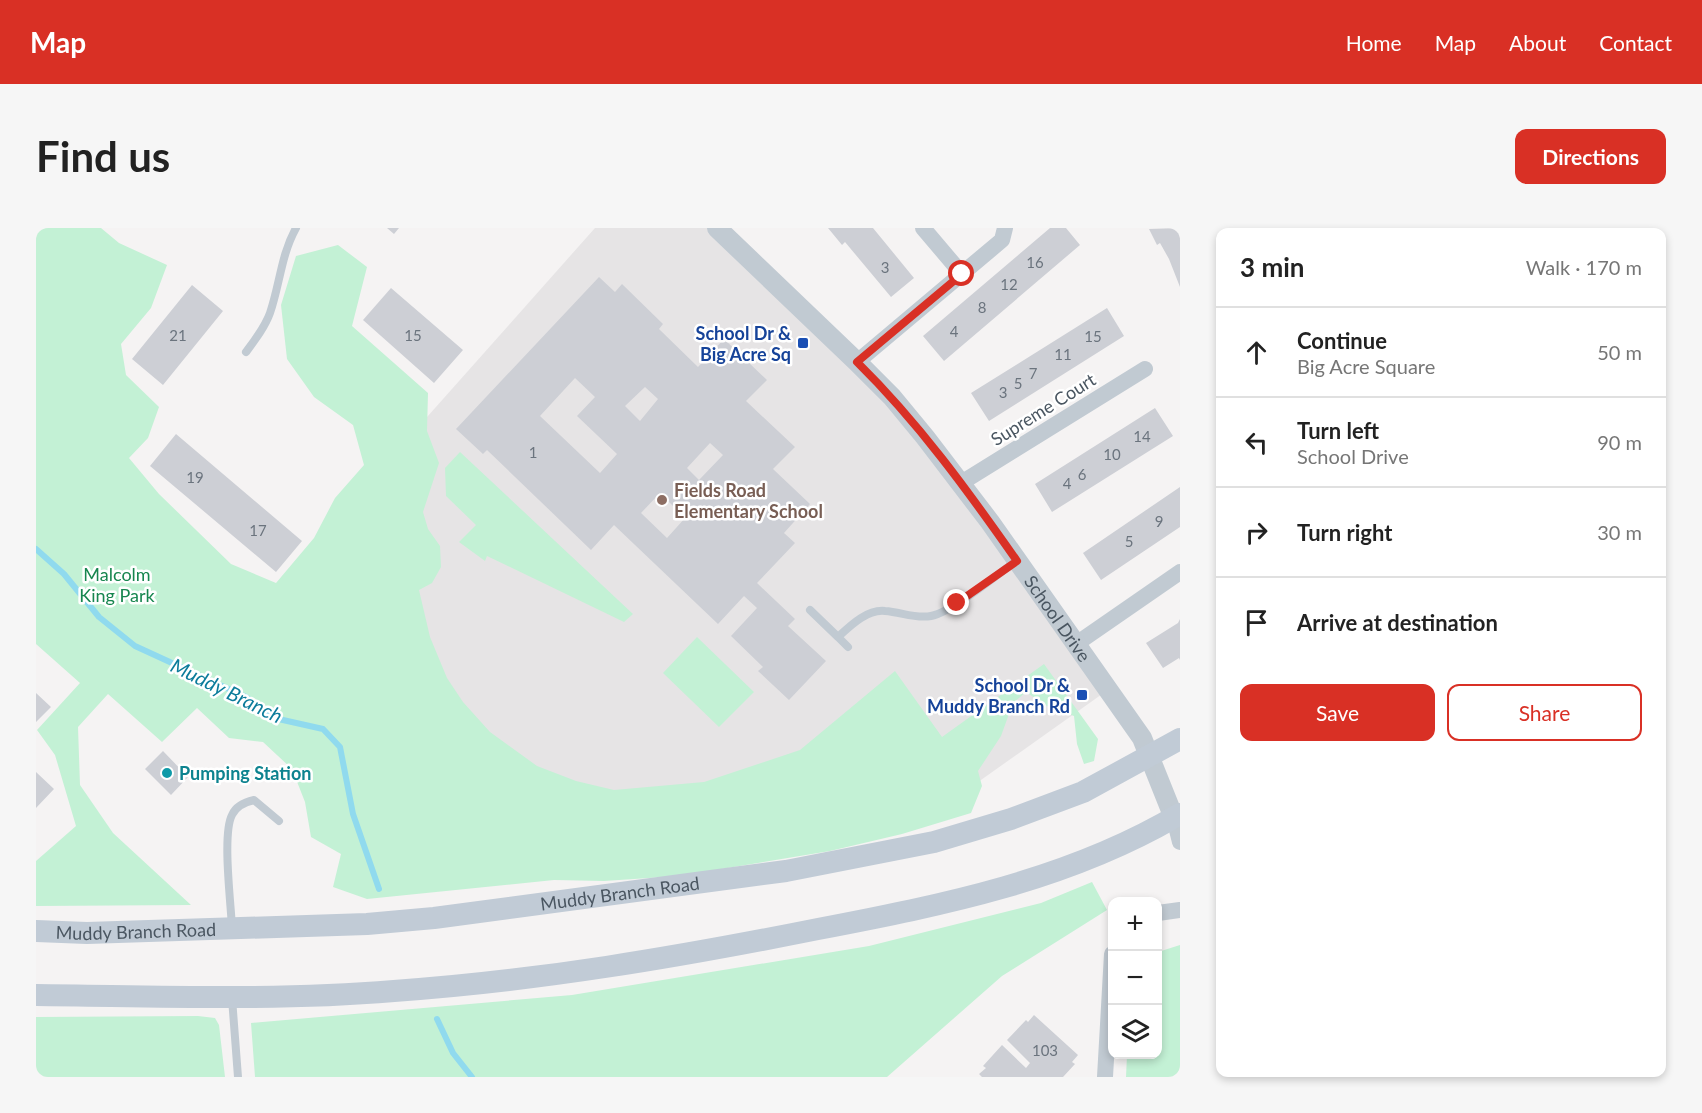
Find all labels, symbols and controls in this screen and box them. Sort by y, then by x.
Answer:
text: Map [30,25,86,59]
text: Home [1346,30,1402,55]
text: Map [1435,30,1476,55]
text: About [1509,30,1566,55]
text: Contact [1599,30,1672,55]
button: Directions [1515,129,1666,184]
text: Find us [36,131,170,181]
text: 3 min [1240,251,1304,283]
house number: 16 [1026,253,1044,271]
text: Walk · 170 m [1526,255,1642,279]
house number: 3 [881,258,889,276]
route start [948,260,974,286]
house number: 12 [1000,275,1018,293]
house number: 8 [978,298,986,316]
place label: School Dr & Big Acre Sq [696,322,791,365]
house number: 4 [950,322,959,340]
house number: 21 [169,326,187,344]
house number: 15 [404,326,422,344]
house number: 15 [1084,327,1102,345]
text: Continue [1297,327,1387,354]
marker: School Dr & Big Acre Sq [796,336,810,350]
icon: ahead [1240,336,1273,369]
text: 50 m [1597,340,1642,364]
house number: 11 [1054,345,1072,363]
text: Big Acre Square [1297,354,1435,378]
house number: 7 [1029,364,1038,382]
street label: Supreme Court [987,368,1100,450]
house number: 5 [1014,374,1022,392]
house number: 3 [999,383,1007,401]
text: Turn left [1297,417,1379,444]
icon: left [1240,426,1273,459]
house number: 14 [1133,427,1151,445]
text: 90 m [1597,430,1642,454]
house number: 1 [529,443,537,461]
text: School Drive [1297,444,1409,468]
house number: 10 [1103,445,1121,463]
house number: 6 [1078,465,1087,483]
house number: 19 [186,468,204,486]
house number: 4 [1063,474,1072,492]
place label: Fields Road Elementary School [674,479,823,522]
marker: Fields Road Elementary School [655,493,669,507]
house number: 9 [1155,512,1163,530]
icon: right [1240,516,1273,549]
text: Turn right [1297,519,1392,546]
text: 30 m [1597,520,1642,544]
house number: 17 [249,521,267,539]
house number: 5 [1125,532,1133,550]
park label: Malcolm King Park [79,563,156,606]
street label: School Drive [1020,571,1096,666]
route end [943,589,969,615]
icon: arrive [1240,606,1273,639]
text: Arrive at destination [1297,609,1498,636]
water label: Muddy Branch [167,653,287,727]
place label: School Dr & Muddy Branch Rd [927,674,1070,717]
button: Save [1240,684,1435,741]
button: Share [1447,684,1642,741]
marker: School Dr & Muddy Branch Rd [1075,688,1089,702]
place label: Pumping Station [179,762,311,784]
marker: Pumping Station [160,766,174,780]
street label: Muddy Branch Road [539,872,701,915]
map controls [1108,897,1162,1059]
button: + [1108,897,1162,951]
street label: Muddy Branch Road [55,918,216,944]
button: − [1108,951,1162,1005]
button: layers [1108,1005,1162,1059]
house number: 103 [1032,1041,1058,1059]

